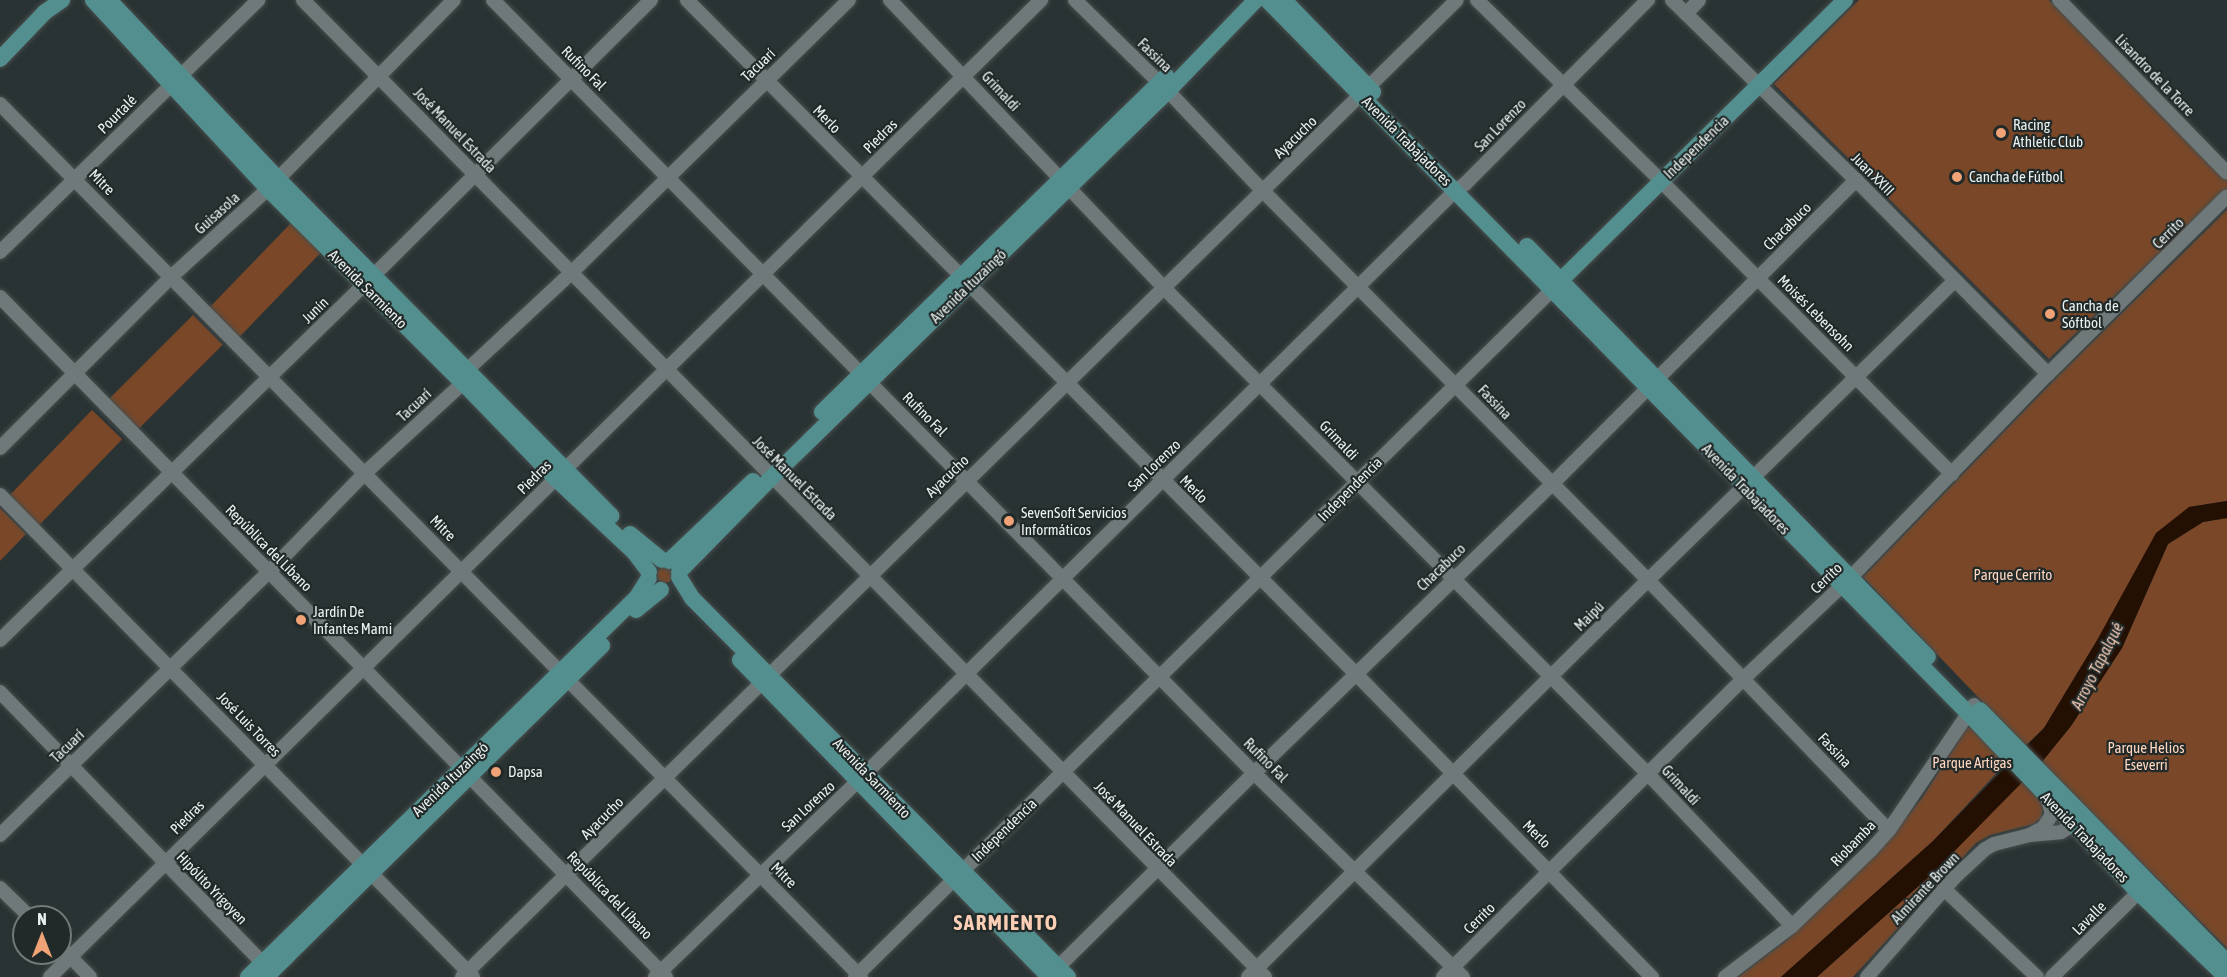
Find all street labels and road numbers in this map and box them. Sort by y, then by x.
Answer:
street label: Lisandro de la Torre [2111,30,2199,120]
street label: Fassina [1134,34,1176,76]
street label: Rufino Fal [558,42,610,94]
street label: Tacuarí [737,45,779,85]
street label: Grimaldi [978,67,1024,115]
street label: José Manuel Estrada [410,84,500,176]
street label: Pourtalé [94,91,140,137]
street label: Avenida Trabajadores [1359,93,1455,189]
street label: San Lorenzo [1471,95,1529,155]
street label: Merlo [809,101,845,137]
street label: Ayacucho [1270,112,1320,162]
street label: Independencia [1660,112,1732,182]
street label: Piedras [859,115,901,157]
street label: Juan XXIII [1848,149,1898,199]
street label: Mitre [85,165,119,199]
street label: Guisasola [191,188,243,238]
street label: Chacabuco [1759,198,1815,254]
street label: Cerrito [2149,214,2187,252]
street label: Avenida Ituzaingó [926,245,1010,327]
street label: Avenida Sarmiento [325,246,411,332]
street label: Moisés Lebensohn [1774,271,1858,355]
street label: Junín [298,293,332,327]
street label: Fassina [1474,381,1516,423]
street label: Tacuarí [393,385,435,425]
street label: Rufino Fal [899,388,951,440]
street label: Grimaldi [1316,416,1362,464]
street label: José Manuel Estrada [749,432,841,524]
street label: San Lorenzo [1124,436,1184,494]
street label: Avenida Trabajadores [1698,440,1794,538]
street label: Ayacucho [922,451,972,501]
street label: Independencia [1314,453,1386,525]
street label: Piedras [513,456,555,498]
street label: Merlo [1176,471,1212,507]
street label: República del Líbano [222,501,316,595]
street label: Mitre [426,511,460,545]
street label: Chacabuco [1413,540,1469,594]
street label: Cerrito [1806,559,1846,597]
street label: Maipú [1570,597,1608,635]
street label: José Luis Torres [214,688,284,760]
street label: Tacuarí [46,726,88,766]
street label: Fassina [1814,729,1856,771]
street label: Avenida Sarmiento [829,734,915,822]
street label: Rufino Fal [1240,734,1292,786]
street label: Avenida Ituzaingó [408,738,492,820]
street label: Grimaldi [1658,761,1704,809]
street label: San Lorenzo [778,777,838,835]
street label: José Manuel Estrada [1091,778,1181,870]
street label: Avenida Trabajadores [2037,788,2133,886]
street label: Ayacucho [577,793,627,843]
street label: Independencia [968,795,1040,865]
street label: Piedras [166,796,208,838]
street label: Merlo [1519,816,1555,852]
street label: Riobamba [1827,816,1879,870]
street label: República del Líbano [563,847,657,943]
street label: Hipólito Yrigoyen [173,848,251,928]
street label: Almirante Brown [1887,848,1963,928]
street label: Mitre [767,858,801,892]
street label: Lavalle [2068,897,2110,939]
street label: Cerrito [1460,899,1498,937]

